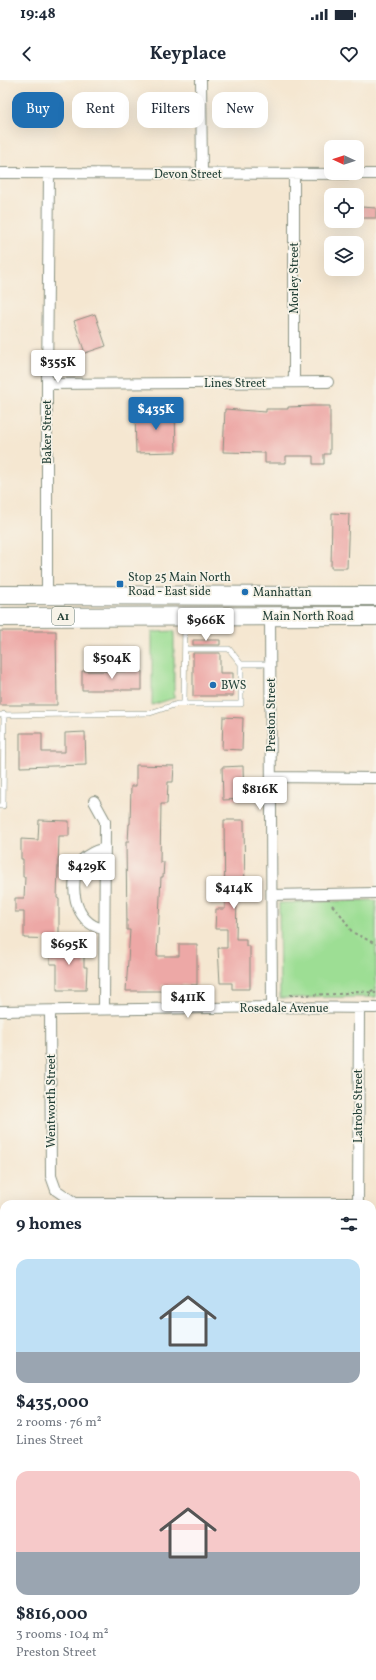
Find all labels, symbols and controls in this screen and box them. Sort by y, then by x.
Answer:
text: 19:48 [20,4,56,25]
text: Keyplace [150,42,226,67]
icon: back [16,43,38,65]
icon: heart [338,43,360,65]
chip: Buy [12,92,64,128]
chip: Rent [72,92,129,128]
chip: Filters [137,92,204,128]
chip: New [212,92,268,128]
north arrow [324,140,364,180]
map controls [324,140,364,276]
street label: Devon Street [154,167,222,183]
button: locate [324,188,364,228]
button: layers [324,236,364,276]
street label: Morley Street [287,242,303,314]
pin: $355K [30,350,86,384]
text: $355K [40,354,76,372]
street label: Lines Street [204,376,266,392]
pin: $435K [128,397,184,431]
street label: Baker Street [40,400,56,464]
text: $435K [138,401,174,419]
place label: Stop 25 Main North Road - East side [128,570,231,600]
marker: Stop 25 Main North Road - East side [115,579,125,589]
place label: Manhattan [253,585,312,601]
marker: Manhattan [240,587,250,597]
road number: A1 [52,607,74,625]
pin: $966K [178,608,234,642]
street label: Main North Road [262,609,354,625]
text: $966K [187,612,225,630]
pin: $504K [84,646,140,680]
text: $504K [93,650,131,668]
place label: BWS [221,678,246,694]
street label: Preston Street [264,678,280,752]
marker: BWS [208,680,218,690]
pin: $816K [232,777,288,811]
text: $816K [242,781,278,799]
pin: $429K [59,854,115,888]
text: $429K [68,858,106,876]
pin: $414K [206,876,262,910]
text: $414K [215,880,253,898]
pin: $695K [41,932,97,966]
text: $695K [50,936,88,954]
pin: $411K [160,985,216,1019]
text: $411K [171,989,206,1007]
street label: Rosedale Avenue [240,1001,329,1017]
street label: Wentworth Street [44,1054,60,1148]
street label: Latrobe Street [351,1069,367,1143]
text: 9 homes [16,1213,82,1236]
icon: filters [338,1213,360,1235]
icon: home [152,1285,224,1357]
text: $435,000 [16,1391,89,1414]
text: 2 rooms · 76 m² [16,1414,101,1432]
text: Lines Street [16,1432,83,1450]
icon: home [152,1497,224,1569]
text: $816,000 [16,1603,88,1626]
text: 3 rooms · 104 m² [16,1626,109,1644]
text: Preston Street [16,1644,97,1662]

